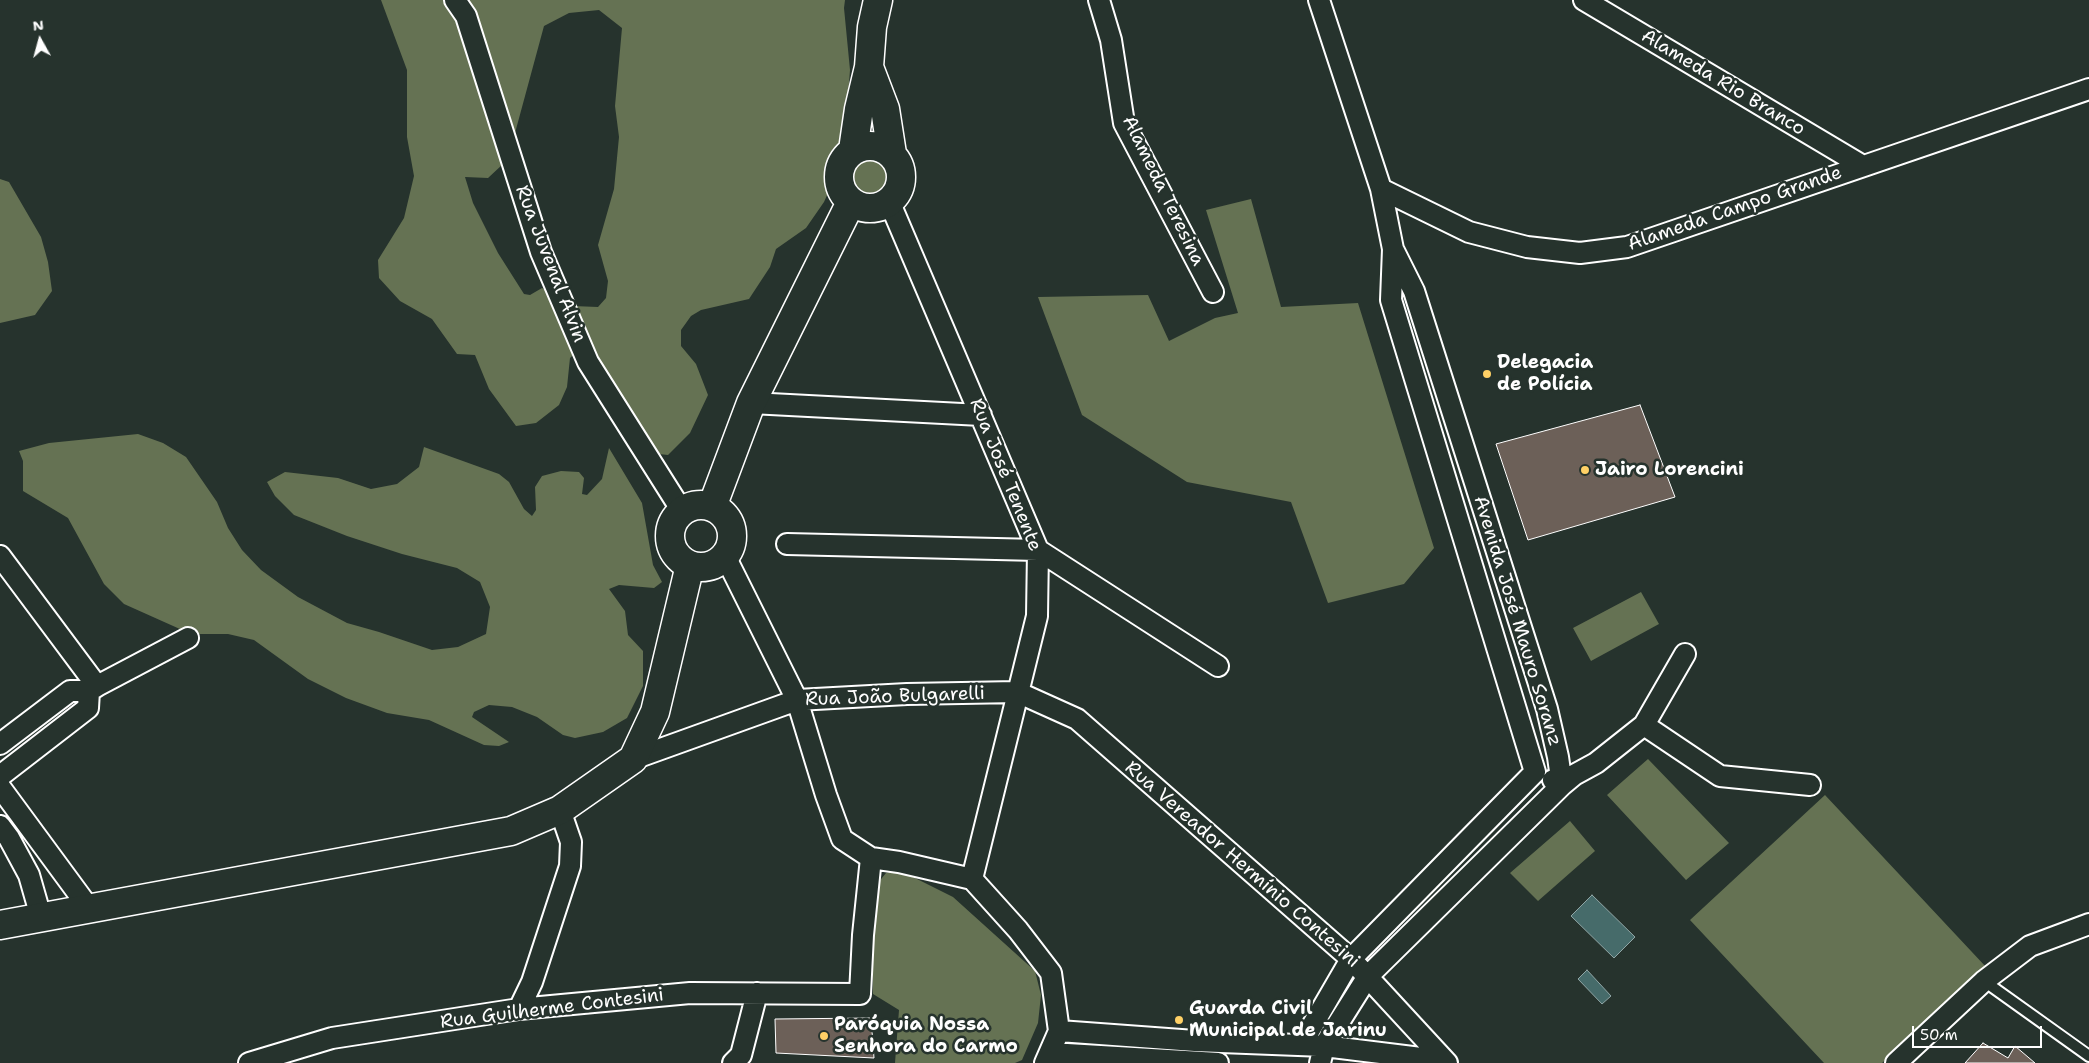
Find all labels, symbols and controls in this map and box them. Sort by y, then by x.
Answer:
north arrow [15,15,65,65]
text: N [32,16,45,35]
street label: Alameda Rio Branco [1637,25,1809,141]
street label: Alameda Teresina [1117,112,1209,270]
street label: Alameda Campo Grande [1625,162,1845,256]
street label: Rua Juvenal Alvin [510,182,590,346]
place label: Delegacia de Polícia [1497,352,1593,396]
marker: Delegacia de Polícia [1481,368,1493,380]
street label: Rua José Tenente [964,395,1046,555]
place label: Jairo Lorencini [1595,459,1744,481]
marker: Jairo Lorencini [1579,464,1591,476]
street label: Avenida José Mauro Soranz [1468,493,1566,749]
street label: Rua João Bulgarelli [805,682,985,712]
street label: Rua Vereador Hermínio Contesini [1120,757,1364,973]
street label: Rua Guilherme Contesini [439,984,665,1034]
place label: Guarda Civil Municipal de Jarinu [1189,998,1387,1042]
place label: Paróquia Nossa Senhora do Carmo [834,1014,1018,1058]
marker: Guarda Civil Municipal de Jarinu [1173,1014,1185,1026]
scale bar [1914,1016,2044,1048]
text: 50 m [1920,1025,1958,1045]
marker: Paróquia Nossa Senhora do Carmo [818,1030,830,1042]

